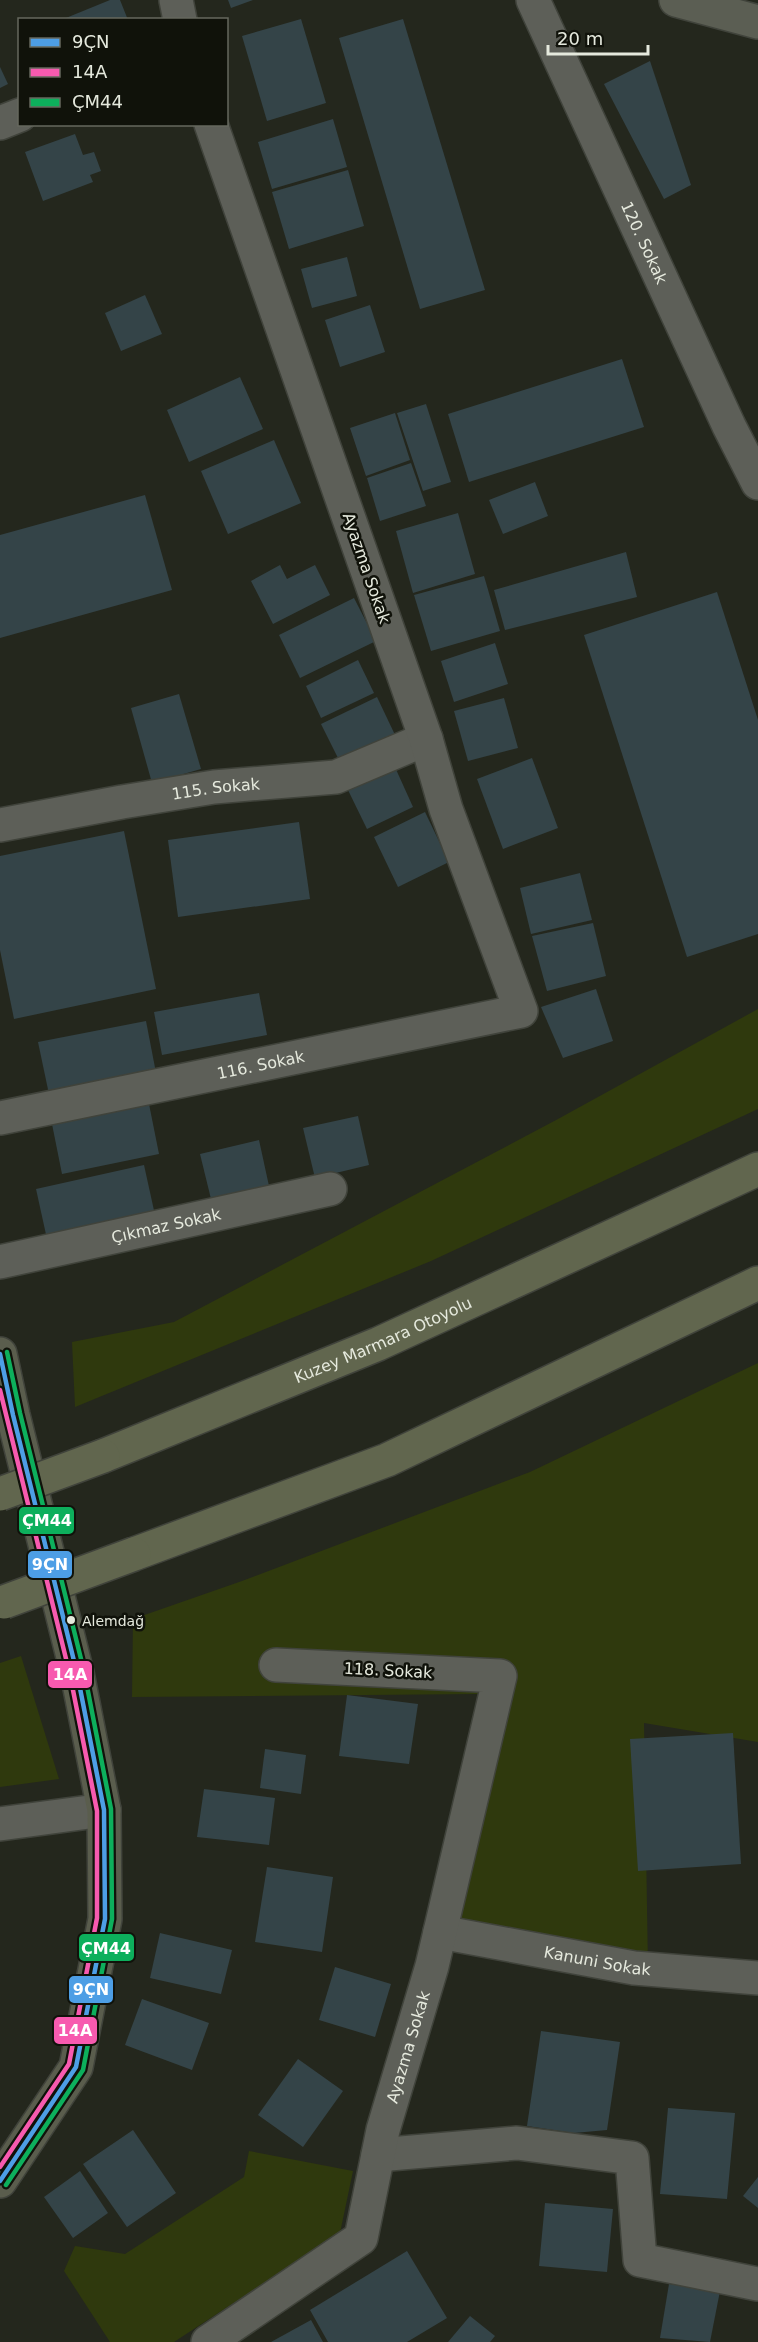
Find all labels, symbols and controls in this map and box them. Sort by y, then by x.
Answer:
legend [18,18,228,126]
scale bar [548,18,648,56]
text: 20 m [557,28,603,49]
text: 9ÇN [72,31,110,52]
text: 14A [72,61,108,82]
text: ÇM44 [72,91,123,112]
street label: 120. Sokak [617,198,672,288]
street label: Ayazma Sokak [339,510,395,627]
street label: 115. Sokak [170,774,261,804]
street label: 116. Sokak [215,1047,307,1083]
street label: Çıkmaz Sokak [109,1204,223,1247]
street label: Kuzey Marmara Otoyolu [291,1293,475,1387]
line badge: ÇM44 [18,1506,75,1535]
text: ÇM44 [22,1511,72,1530]
line badge: 9ÇN [27,1550,73,1579]
text: 9ÇN [32,1555,68,1574]
place label: Alemdağ [82,1613,144,1629]
marker: Alemdağ [65,1614,77,1626]
street label: 118. Sokak [343,1659,433,1682]
line badge: 14A [47,1660,93,1689]
text: 14A [53,1665,88,1684]
line badge: ÇM44 [78,1933,135,1962]
text: ÇM44 [81,1939,131,1958]
street label: Kanuni Sokak [542,1942,652,1979]
line badge: 9ÇN [68,1975,114,2004]
text: 9ÇN [73,1980,109,1999]
street label: Ayazma Sokak [383,1988,434,2105]
line badge: 14A [53,2016,98,2045]
text: 14A [58,2021,93,2040]

